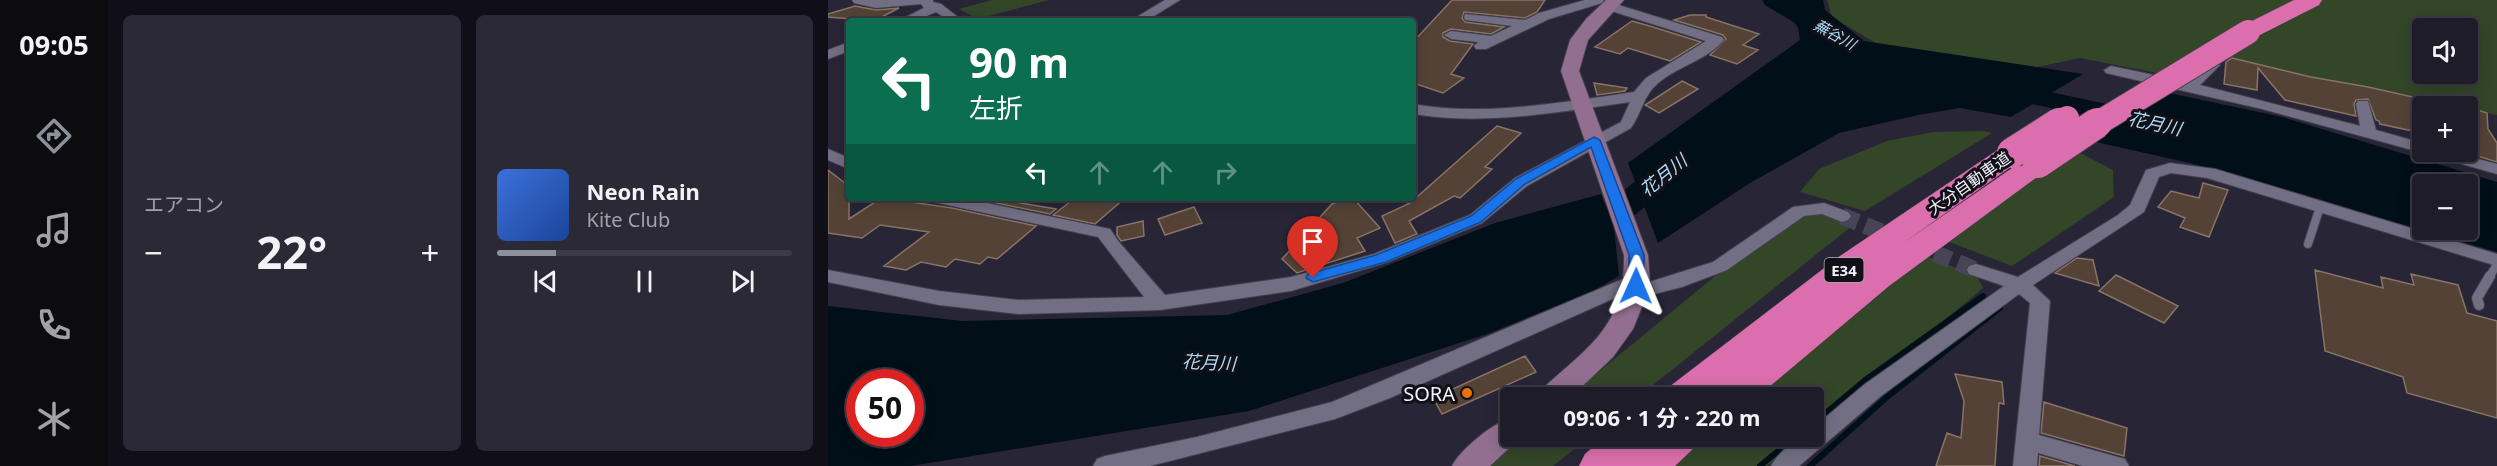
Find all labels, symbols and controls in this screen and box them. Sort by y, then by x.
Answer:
water label: 蕪谷川 [1810,14,1861,55]
map controls [2412,18,2478,240]
button: sound [2412,18,2478,84]
text: 09:05 [19,26,89,63]
text: 90 m [969,33,1069,90]
icon: left [870,42,948,120]
text: 左折 [969,89,1023,126]
button: + [2412,96,2478,162]
water label: 花月川 [2126,106,2186,141]
icon: directions [33,115,75,157]
street label: 大分自動車道 [1923,146,2015,220]
water label: 花月川 [1634,147,1693,201]
icon: left [1020,156,1053,189]
icon: ahead [1083,156,1116,189]
icon: ahead [1146,156,1179,189]
icon: right [1209,156,1242,189]
button: − [2412,174,2478,240]
text: Neon Rain [587,176,700,206]
text: エアコン [144,191,224,218]
text: Kite Club [587,206,670,233]
icon: music [33,209,75,251]
pin [1287,216,1338,278]
text: 22° [256,221,327,282]
icon: arrive [1296,225,1329,258]
text: − [144,230,163,275]
text: + [421,230,440,275]
position arrow [1604,254,1668,318]
road number: E34 [1824,258,1864,282]
icon: previous [529,265,562,298]
icon: pause [628,265,661,298]
icon: next [726,265,759,298]
icon: phone [33,304,75,346]
water label: 花月川 [1181,349,1239,376]
speed limit sign: 50 [846,369,924,447]
place label: SORA [1403,380,1455,407]
marker: SORA [1460,386,1474,400]
icon: climate [33,398,75,440]
text: 09:06 · 1 分 · 220 m [1564,402,1761,432]

